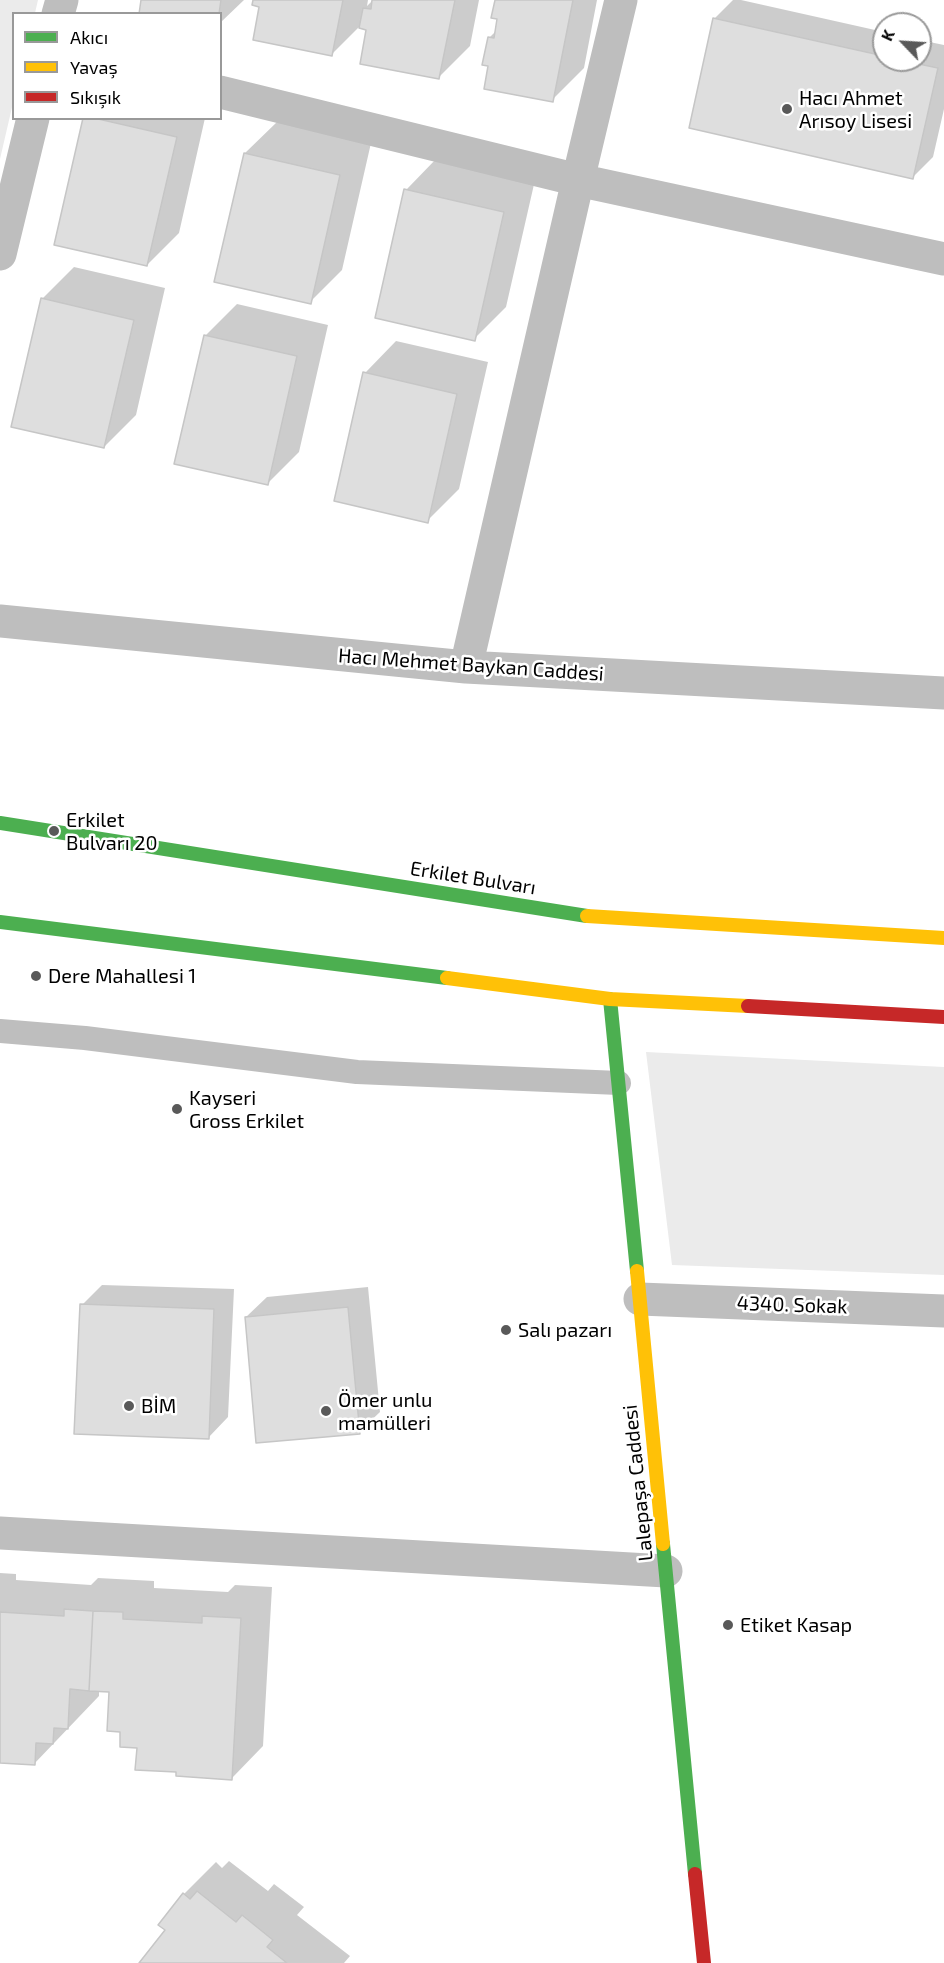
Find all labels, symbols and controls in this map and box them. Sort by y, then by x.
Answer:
legend [12,12,222,120]
north arrow [872,12,932,72]
text: Akıcı [70,26,108,48]
text: K [876,26,898,44]
text: Yavaş [70,56,118,78]
text: Sıkışık [70,86,121,108]
place label: Hacı Ahmet Arısoy Lisesi [799,86,912,133]
marker: Hacı Ahmet Arısoy Lisesi [780,102,794,116]
street label: Hacı Mehmet Baykan Caddesi [337,644,605,686]
place label: Erkilet Bulvarı 20 [66,808,158,855]
marker: Erkilet Bulvarı 20 [47,824,61,838]
street label: Erkilet Bulvarı [408,856,538,900]
place label: Dere Mahallesi 1 [48,964,196,988]
marker: Dere Mahallesi 1 [29,969,43,983]
place label: Kayseri Gross Erkilet [189,1086,304,1133]
marker: Kayseri Gross Erkilet [170,1102,184,1116]
street label: 4340. Sokak [736,1291,848,1319]
place label: Salı pazarı [518,1318,612,1342]
marker: Salı pazarı [499,1323,513,1337]
place label: Ömer unlu mamülleri [338,1388,432,1435]
place label: BİM [141,1394,176,1418]
marker: BİM [122,1399,136,1413]
marker: Ömer unlu mamülleri [319,1404,333,1418]
street label: Lalepaşa Caddesi [618,1404,658,1562]
place label: Etiket Kasap [740,1613,852,1637]
marker: Etiket Kasap [721,1618,735,1632]

